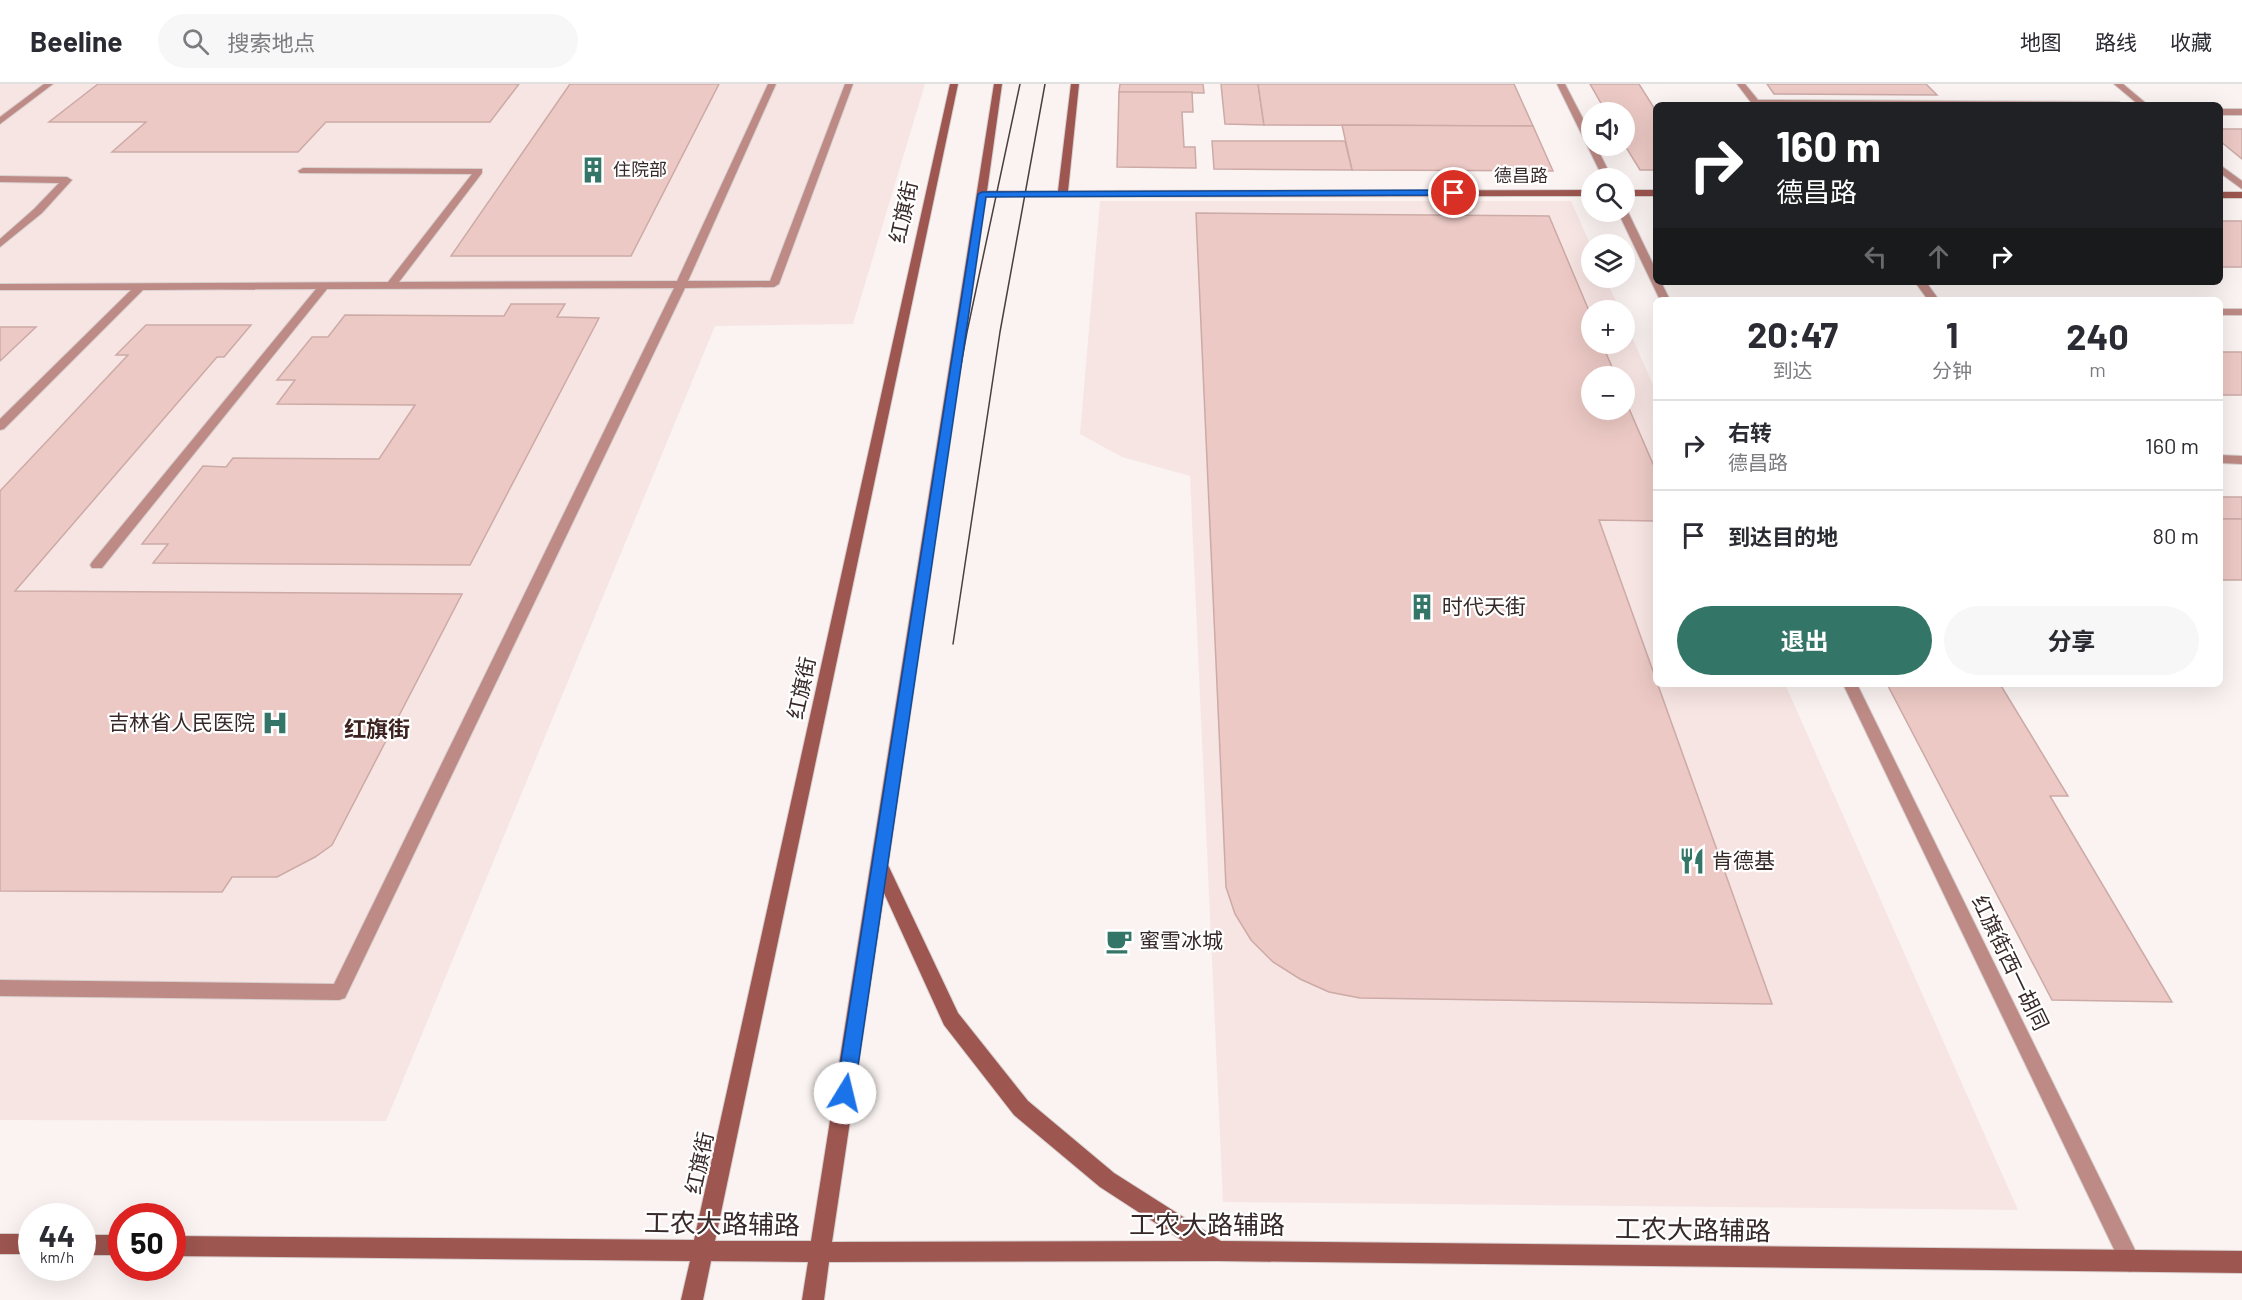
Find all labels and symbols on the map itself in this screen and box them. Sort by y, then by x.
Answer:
building icon: 住院部 [578,155,608,185]
place label: 住院部 [613,158,667,180]
street label: 德昌路 [1494,164,1548,186]
pin [1428,167,1479,218]
street label: 红旗街 [884,178,921,245]
building icon: 时代天街 [1407,592,1437,622]
place label: 时代天街 [1442,593,1526,618]
street label: 红旗街 [782,654,819,721]
hospital icon: 吉林省人民医院 [260,708,290,738]
place label: 吉林省人民医院 [108,709,255,734]
district label: 红旗街 [344,715,410,741]
restaurant icon: 肯德基 [1677,846,1707,876]
place label: 肯德基 [1712,847,1775,872]
street label: 红旗街西一胡同 [1968,891,2055,1034]
cafe icon: 蜜雪冰城 [1104,926,1134,956]
place label: 蜜雪冰城 [1139,927,1223,952]
position arrow [813,1061,877,1125]
street label: 红旗街 [680,1129,717,1196]
speed limit sign: 50 [108,1203,186,1281]
street label: 工农大路辅路 [644,1206,800,1239]
street label: 工农大路辅路 [1129,1208,1285,1239]
street label: 工农大路辅路 [1615,1212,1771,1245]

